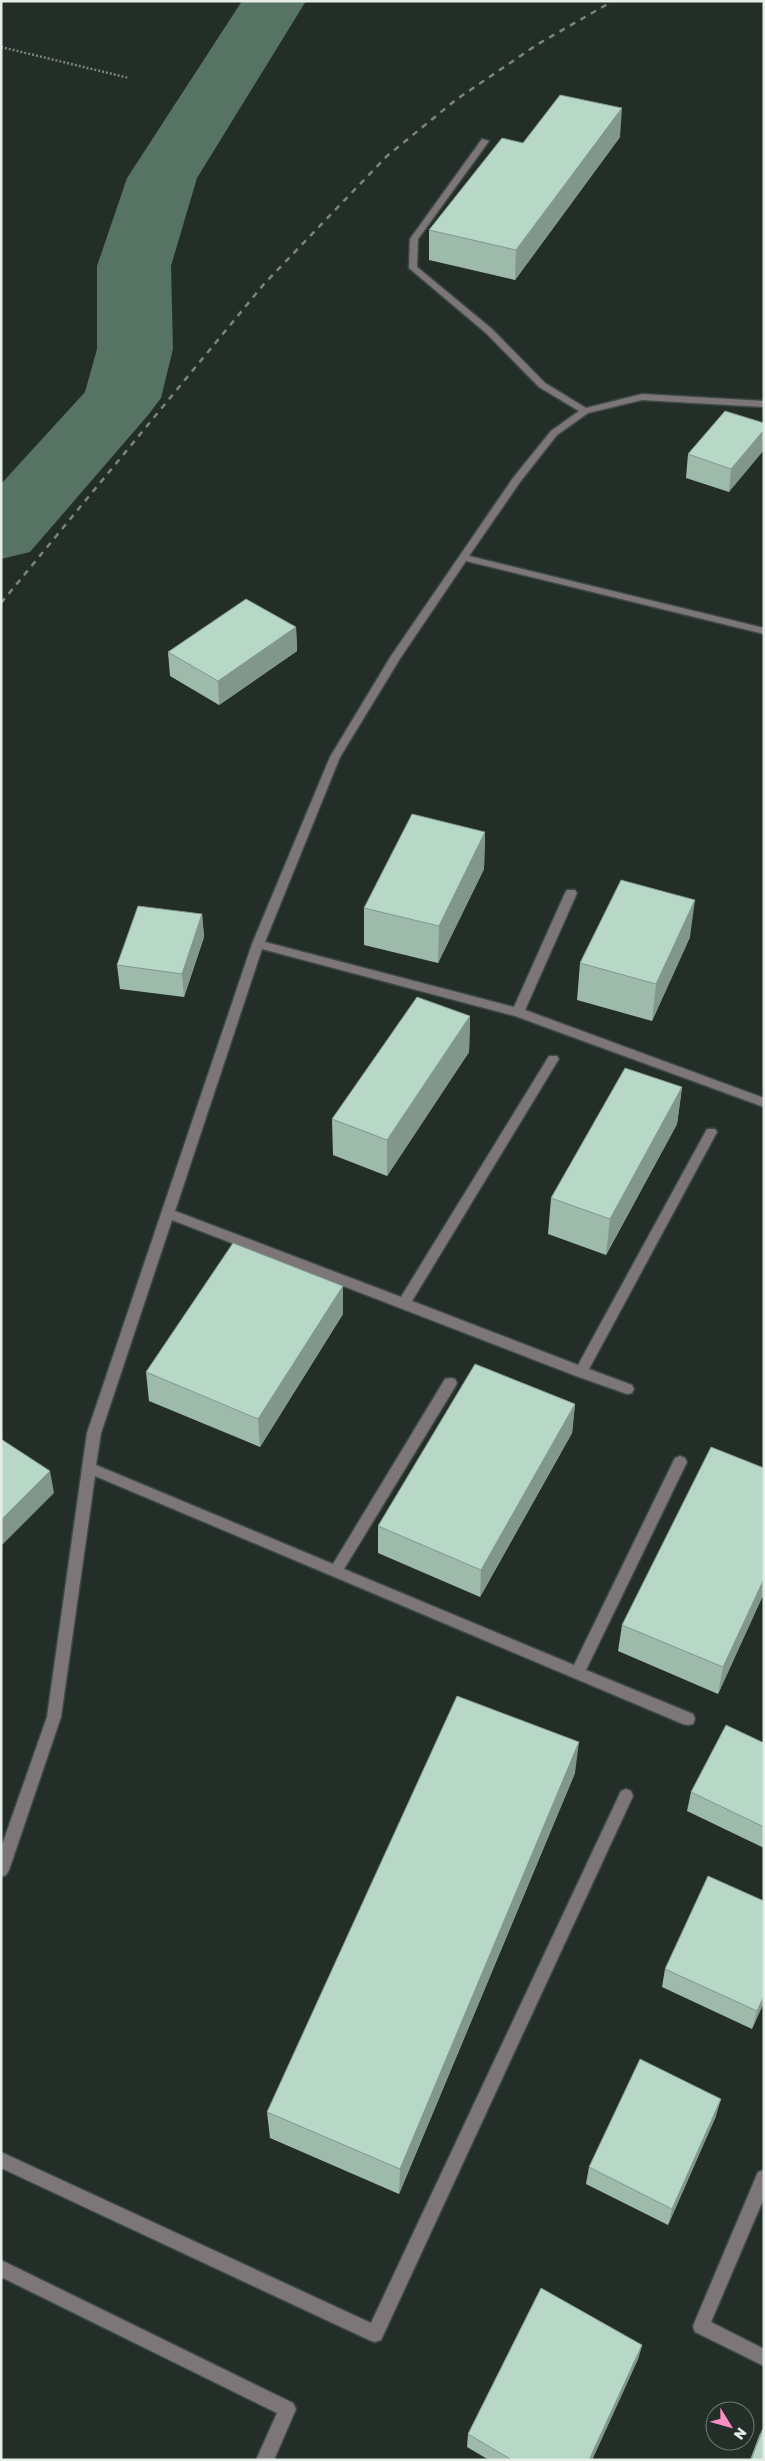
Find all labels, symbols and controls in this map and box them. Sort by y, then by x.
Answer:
north arrow [705,2401,755,2451]
text: N [731,2425,751,2443]

